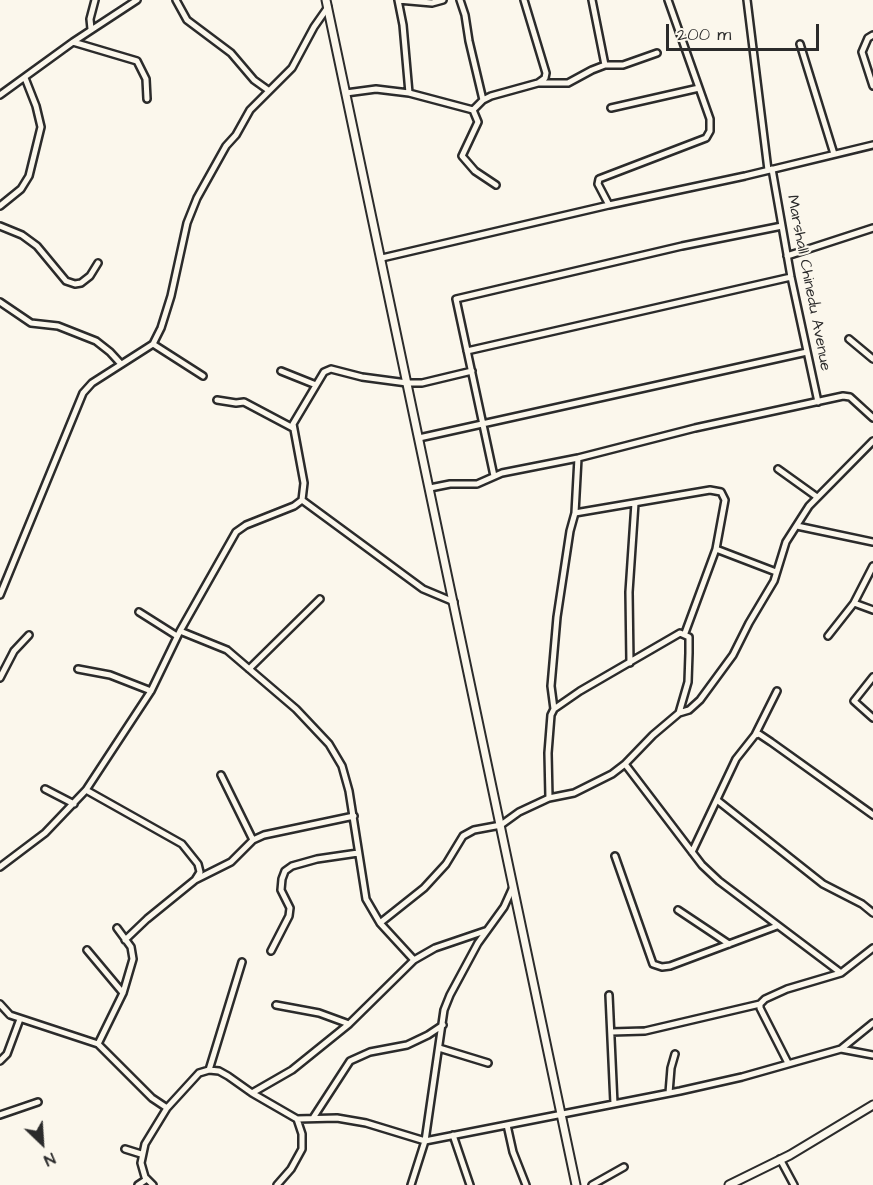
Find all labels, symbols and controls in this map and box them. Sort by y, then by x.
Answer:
scale bar [669,12,822,50]
text: 200 m [677,22,731,47]
street label: Marshall Chinedu Avenue [782,193,834,373]
north arrow [12,1113,72,1173]
text: N [40,1147,59,1171]

